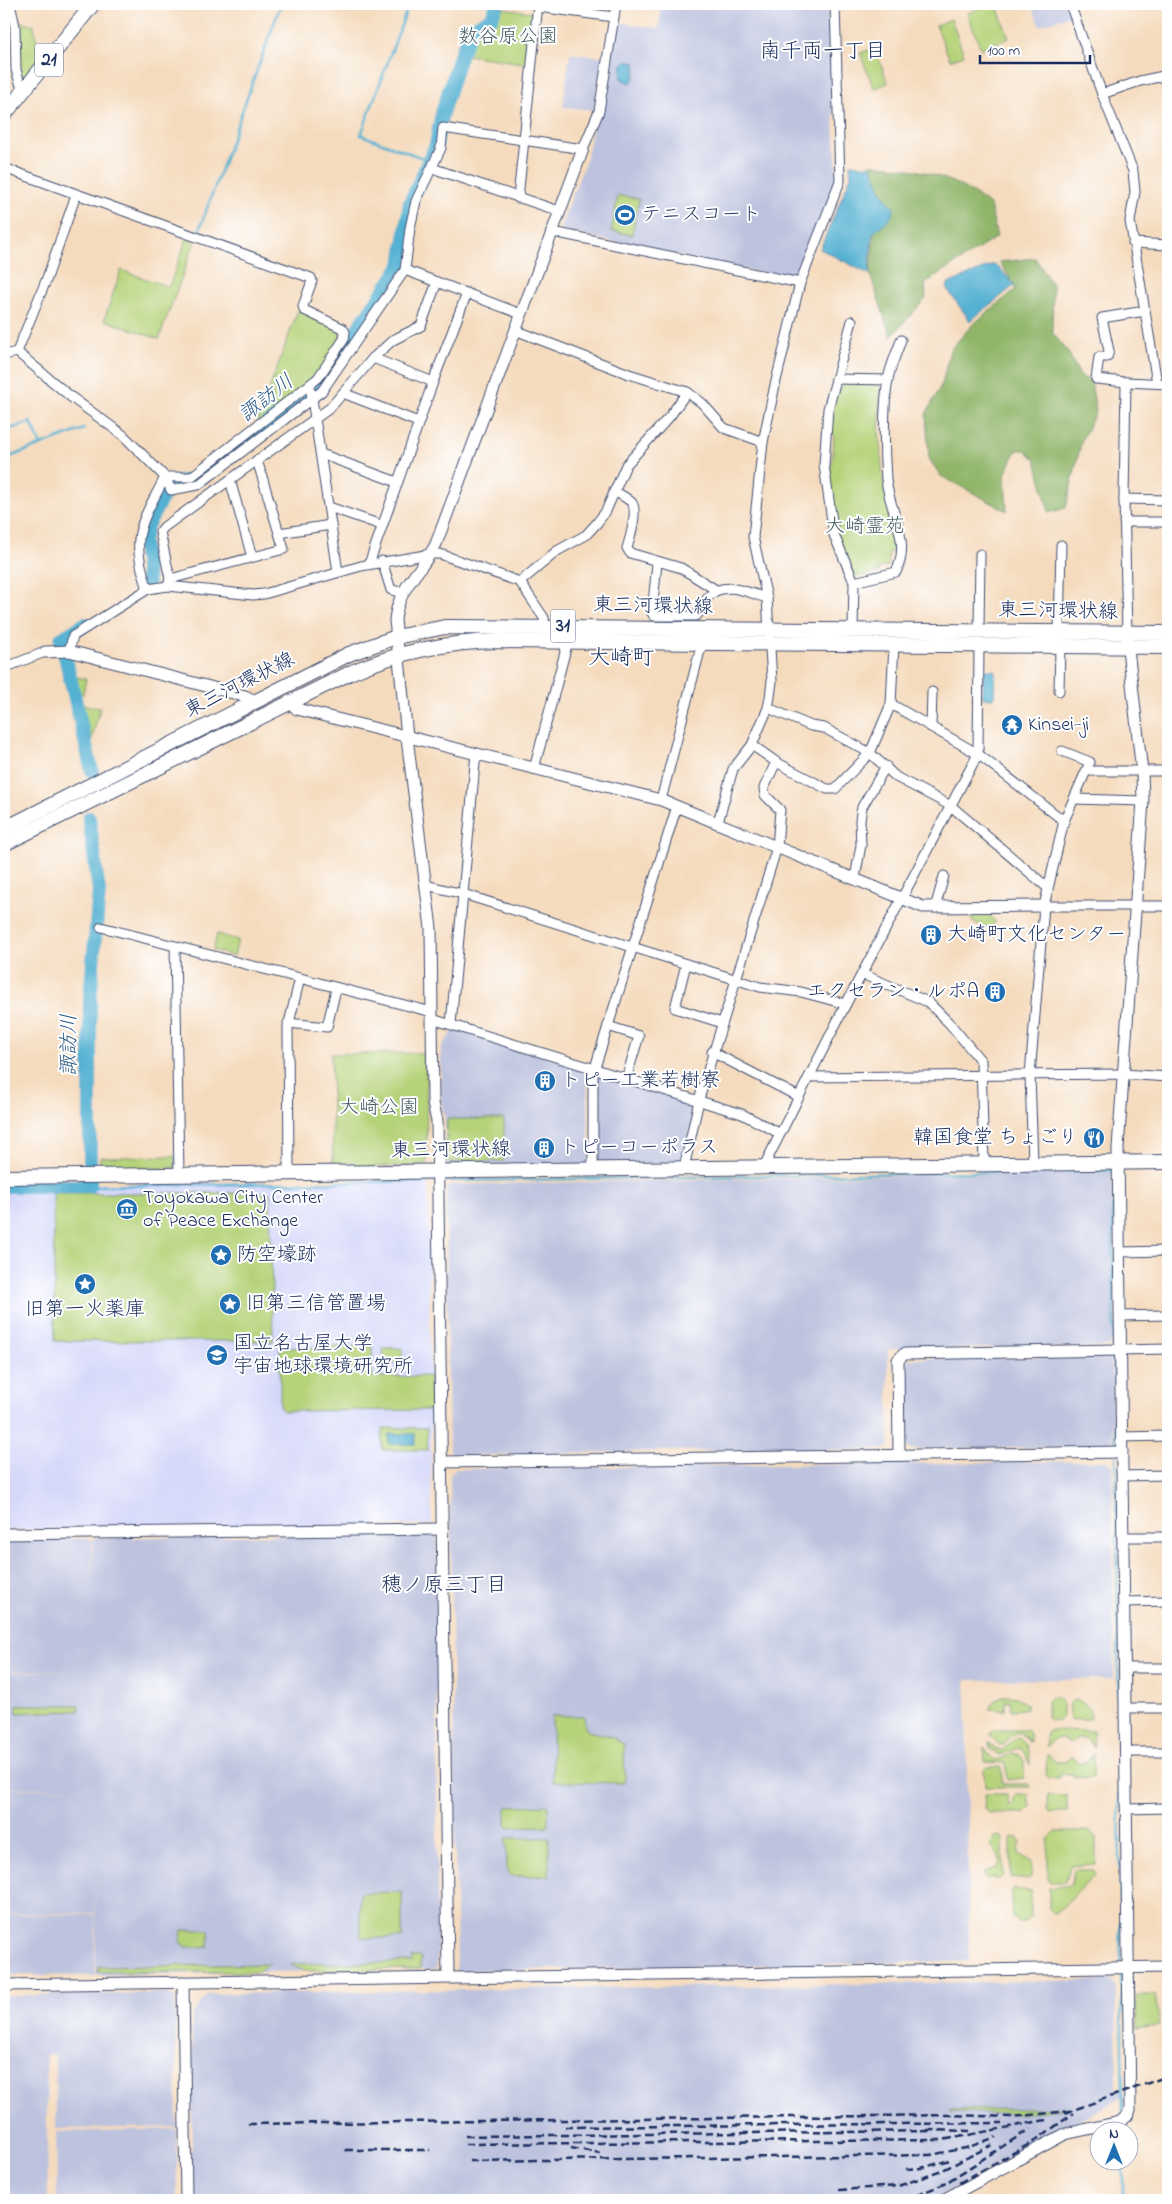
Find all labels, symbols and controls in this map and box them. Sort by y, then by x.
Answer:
park label: 数谷原公園 [458,23,558,52]
scale bar [980,32,1090,64]
district label: 南千両一丁目 [760,37,886,67]
text: 100 m [987,40,1020,62]
road number: 21 [35,44,63,76]
place label: テニスコート [641,201,761,230]
sports icon: テニスコート [613,203,637,227]
water label: 諏訪川 [233,368,301,430]
park label: 大崎霊苑 [825,513,905,542]
street label: 東三河環状線 [593,591,713,623]
street label: 東三河環状線 [998,596,1118,628]
road number: 31 [550,610,576,642]
district label: 大崎町 [588,643,654,675]
street label: 東三河環状線 [180,646,300,726]
place label: Kinsei-ji [1028,711,1089,740]
temple icon: Kinsei-ji [1000,713,1024,737]
place label: 大崎町文化センター [947,921,1126,950]
building icon: 大崎町文化センター [919,923,943,947]
place label: エクセラン・ルポA [807,978,979,1007]
building icon: エクセラン・ルポA [983,980,1007,1004]
water label: 諏訪川 [55,1014,85,1077]
place label: トピー工業若樹寮 [561,1067,720,1096]
building icon: トピー工業若樹寮 [533,1069,557,1093]
park label: 大崎公園 [339,1094,419,1123]
place label: 韓国食堂 ちょごり [913,1124,1078,1153]
restaurant icon: 韓国食堂 ちょごり [1082,1126,1106,1150]
place label: トピーコーポラス [560,1134,718,1163]
street label: 東三河環状線 [391,1135,511,1167]
building icon: トピーコーポラス [532,1136,556,1160]
place label: Toyokawa City Center of Peace Exchange [143,1184,324,1237]
museum icon: Toyokawa City Center of Peace Exchange [115,1197,139,1221]
place label: 防空壕跡 [237,1241,317,1270]
place icon: 防空壕跡 [209,1243,233,1267]
place icon: 旧第一火薬庫 [73,1272,97,1296]
place label: 旧第三信管置場 [246,1290,386,1319]
place icon: 旧第三信管置場 [218,1292,242,1316]
place label: 旧第一火薬庫 [25,1296,145,1325]
place label: 国立名古屋大学 宇宙地球環境研究所 [233,1330,413,1382]
school or university icon: 国立名古屋大学 宇宙地球環境研究所 [205,1343,229,1367]
district label: 穂ノ原三丁目 [381,1571,507,1601]
north arrow [1090,2122,1140,2172]
text: N [1109,2124,1119,2145]

